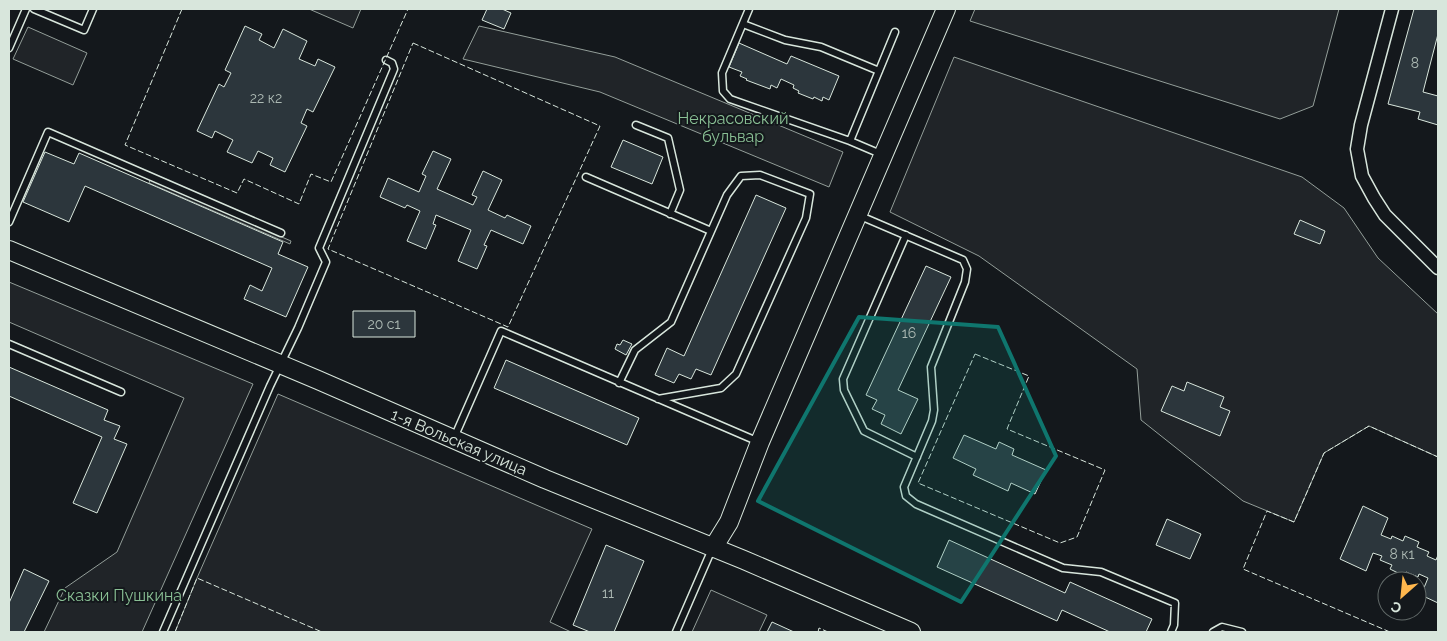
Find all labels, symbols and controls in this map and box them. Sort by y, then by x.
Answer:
house number: 8 [1411,55,1419,71]
house number: 22 к2 [250,90,282,106]
park label: Некрасовский бульвар [678,109,788,146]
house number: 20 с1 [367,316,401,332]
house number: 16 [902,325,916,341]
street label: 1-я Вольская улица [388,405,530,479]
house number: 8 к1 [1389,546,1415,562]
north arrow [1377,571,1427,621]
house number: 11 [602,585,614,601]
park label: Сказки Пушкина [56,586,182,605]
text: С [1388,598,1404,617]

